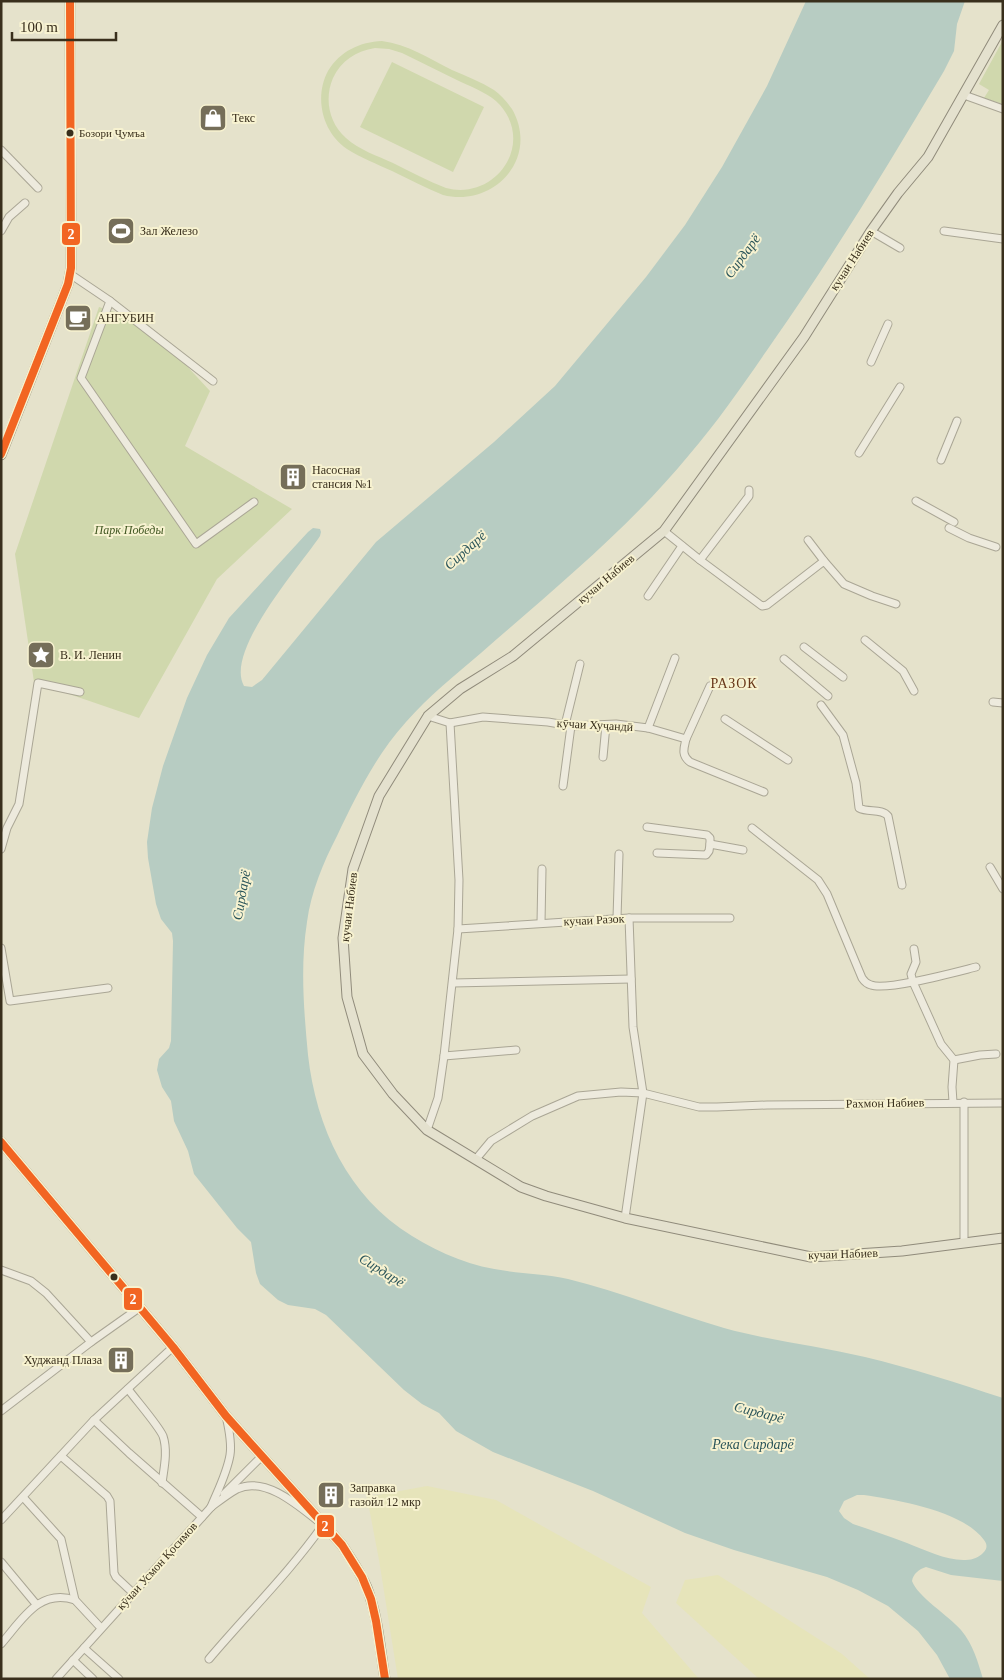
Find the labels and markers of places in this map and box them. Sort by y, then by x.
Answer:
shop icon: Текс [198,103,228,133]
place label: Текс [232,111,255,125]
place label: Бозори Ҷумъа [79,127,145,139]
marker: Бозори Ҷумъа [65,128,75,138]
sports icon: Зал Железо [106,216,136,246]
place label: Зал Железо [140,224,198,238]
cafe icon: АНГУБИН [63,303,93,333]
place label: АНГУБИН [97,311,154,325]
building icon: Насосная стансия №1 [278,462,308,492]
place label: Насосная стансия №1 [312,463,372,491]
place icon: В. И. Ленин [26,640,56,670]
place label: В. И. Ленин [60,648,122,662]
unlabelled marker [109,1272,119,1282]
building icon: Худжанд Плаза [106,1345,136,1375]
place label: Худжанд Плаза [24,1353,103,1367]
building icon: Заправка газойл 12 мкр [316,1480,346,1510]
place label: Заправка газойл 12 мкр [350,1481,421,1509]

